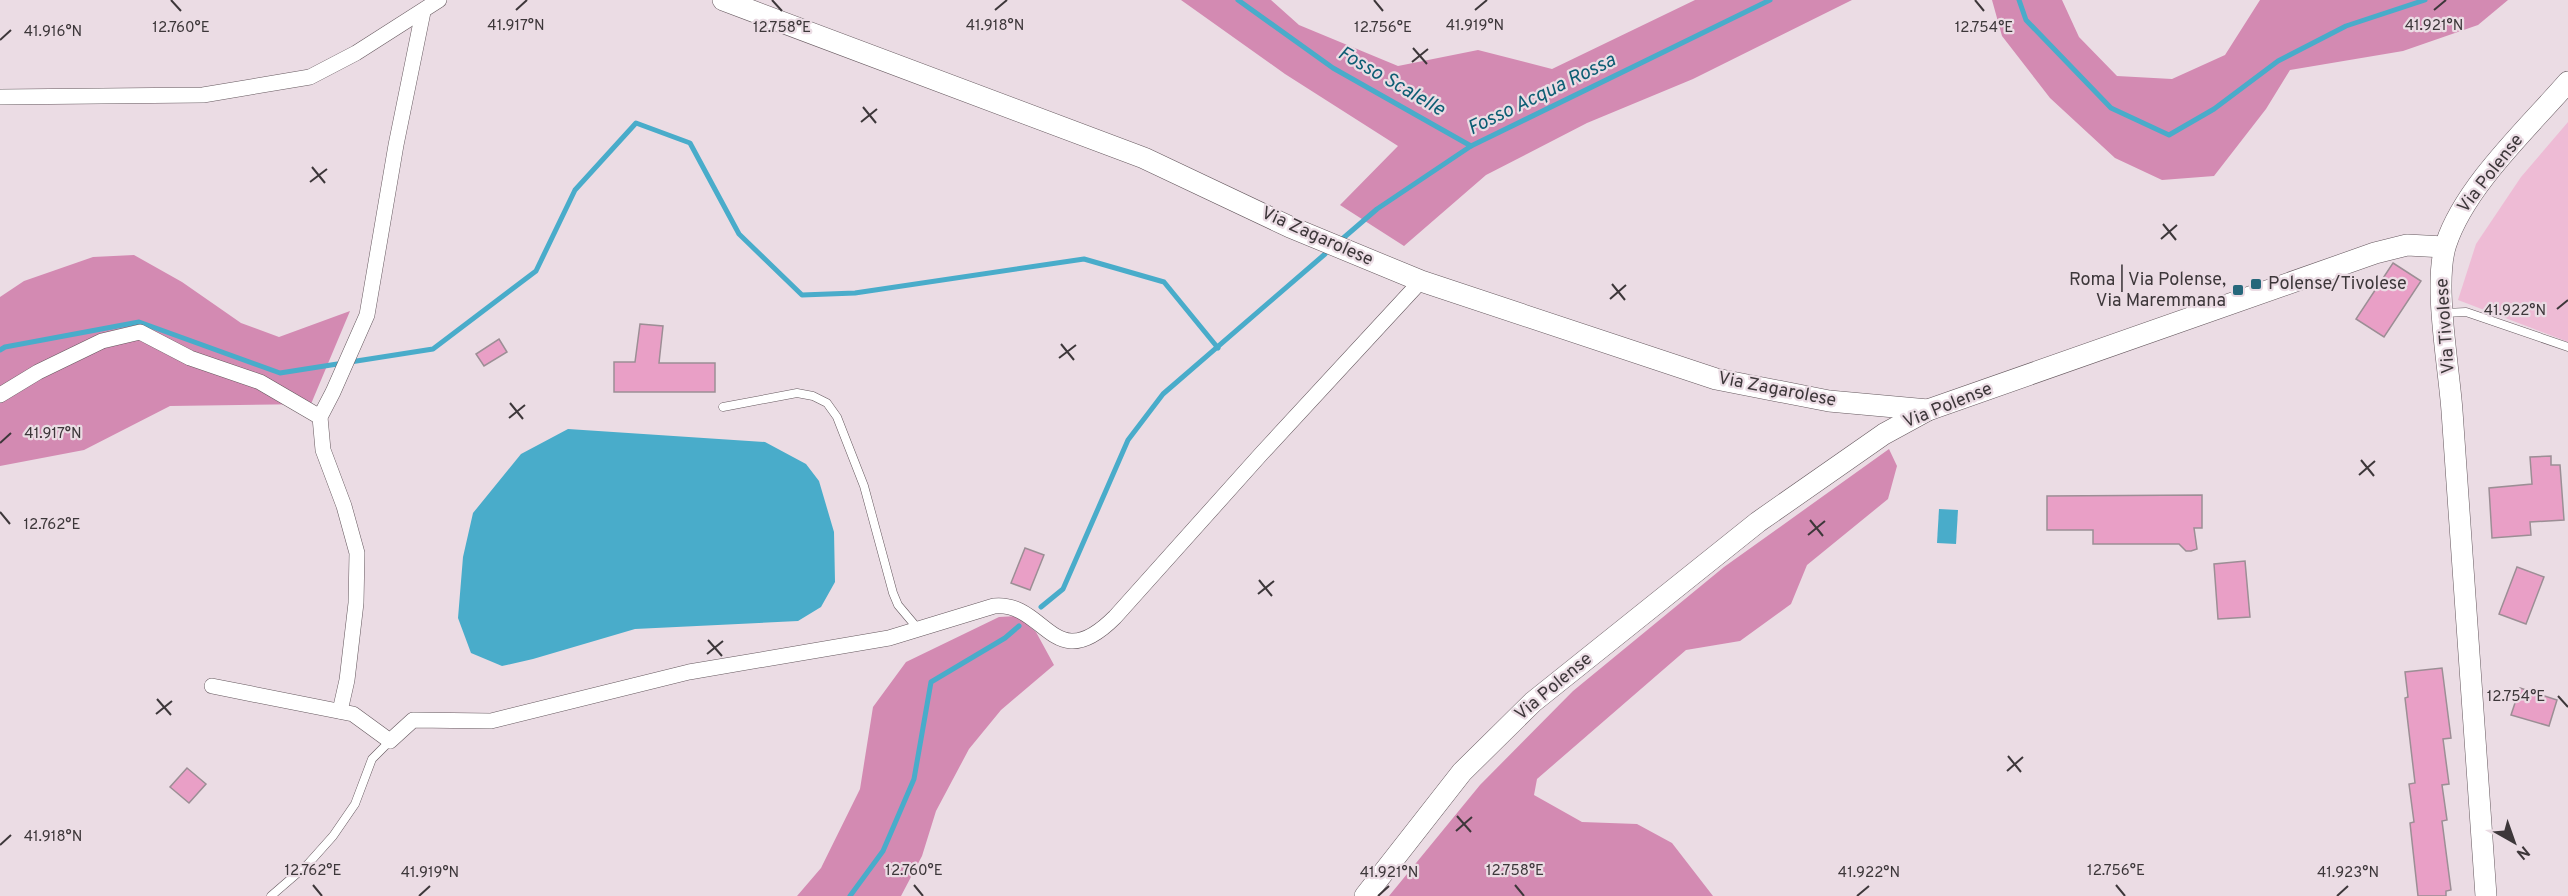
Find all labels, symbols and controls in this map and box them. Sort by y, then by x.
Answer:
text: 41.917°N [487,17,545,36]
text: 41.918°N [966,17,1024,36]
text: 41.919°N [1446,17,1504,36]
text: 41.921°N [2405,17,2463,36]
text: 12.760°E [152,19,210,38]
text: 12.758°E [753,19,811,38]
text: 12.756°E [1354,19,1412,38]
text: 12.754°E [1955,19,2013,38]
text: 41.916°N [24,23,82,42]
water label: Fosso Scalelle [1333,41,1450,123]
water label: Fosso Acqua Rossa [1464,48,1621,142]
street label: Via Polense [2453,130,2529,218]
street label: Via Zagarolese [1257,202,1377,272]
place label: Roma | Via Polense, Via Maremmana [2069,264,2226,313]
place label: Polense/Tivolese [2268,273,2407,296]
marker: Polense/Tivolese [2249,277,2263,291]
street label: Via Tivolese [2431,277,2461,375]
marker: Roma | Via Polense, Via Maremmana [2231,283,2245,297]
text: 41.922°N [2484,302,2546,321]
street label: Via Zagarolese [1716,367,1838,413]
street label: Via Polense [1900,378,1996,434]
text: 41.917°N [24,425,82,444]
text: 12.762°E [24,516,81,535]
street label: Via Polense [1511,648,1597,726]
text: 12.754°E [2487,688,2545,707]
north arrow [2484,812,2544,872]
text: 41.918°N [24,828,82,847]
text: N [2512,841,2533,863]
text: 12.762°E [285,862,342,881]
text: 12.760°E [885,862,943,881]
text: 12.758°E [1486,862,1544,881]
text: 12.756°E [2087,862,2145,881]
text: 41.919°N [401,864,459,883]
text: 41.921°N [1360,864,1418,883]
text: 41.922°N [1838,864,1900,883]
text: 41.923°N [2317,864,2379,883]

